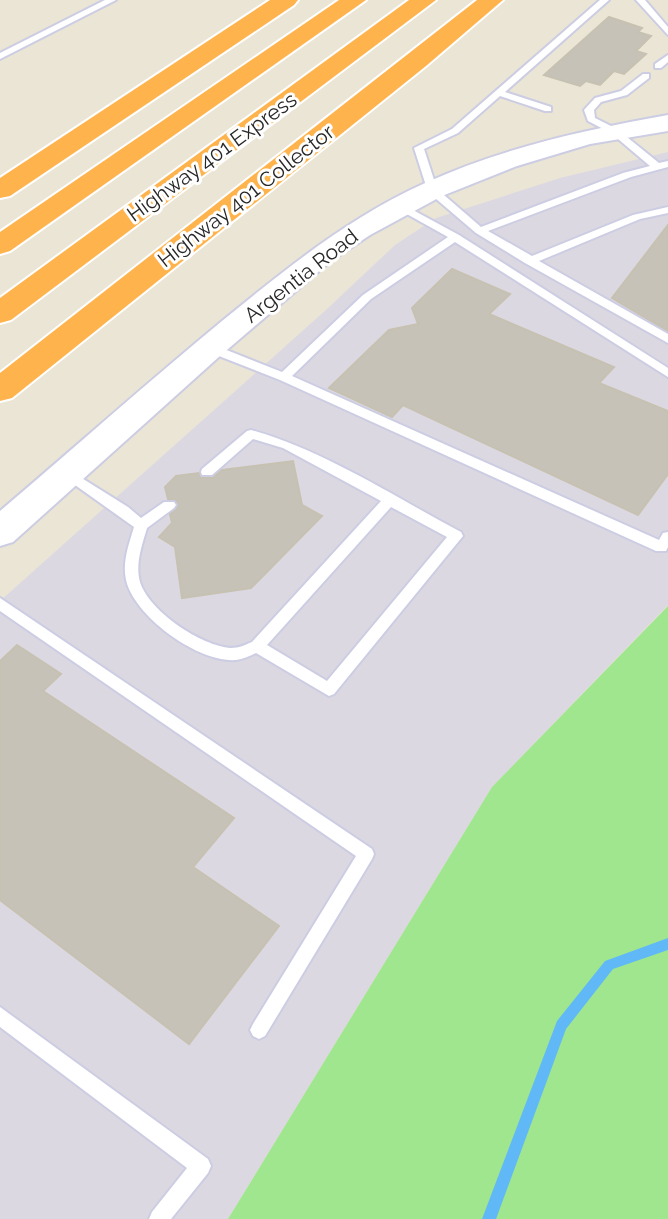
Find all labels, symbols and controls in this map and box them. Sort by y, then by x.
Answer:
street label: Highway 401 Express [122,87,301,227]
street label: Highway 401 Collector [153,119,339,272]
street label: Argentia Road [239,223,363,328]

